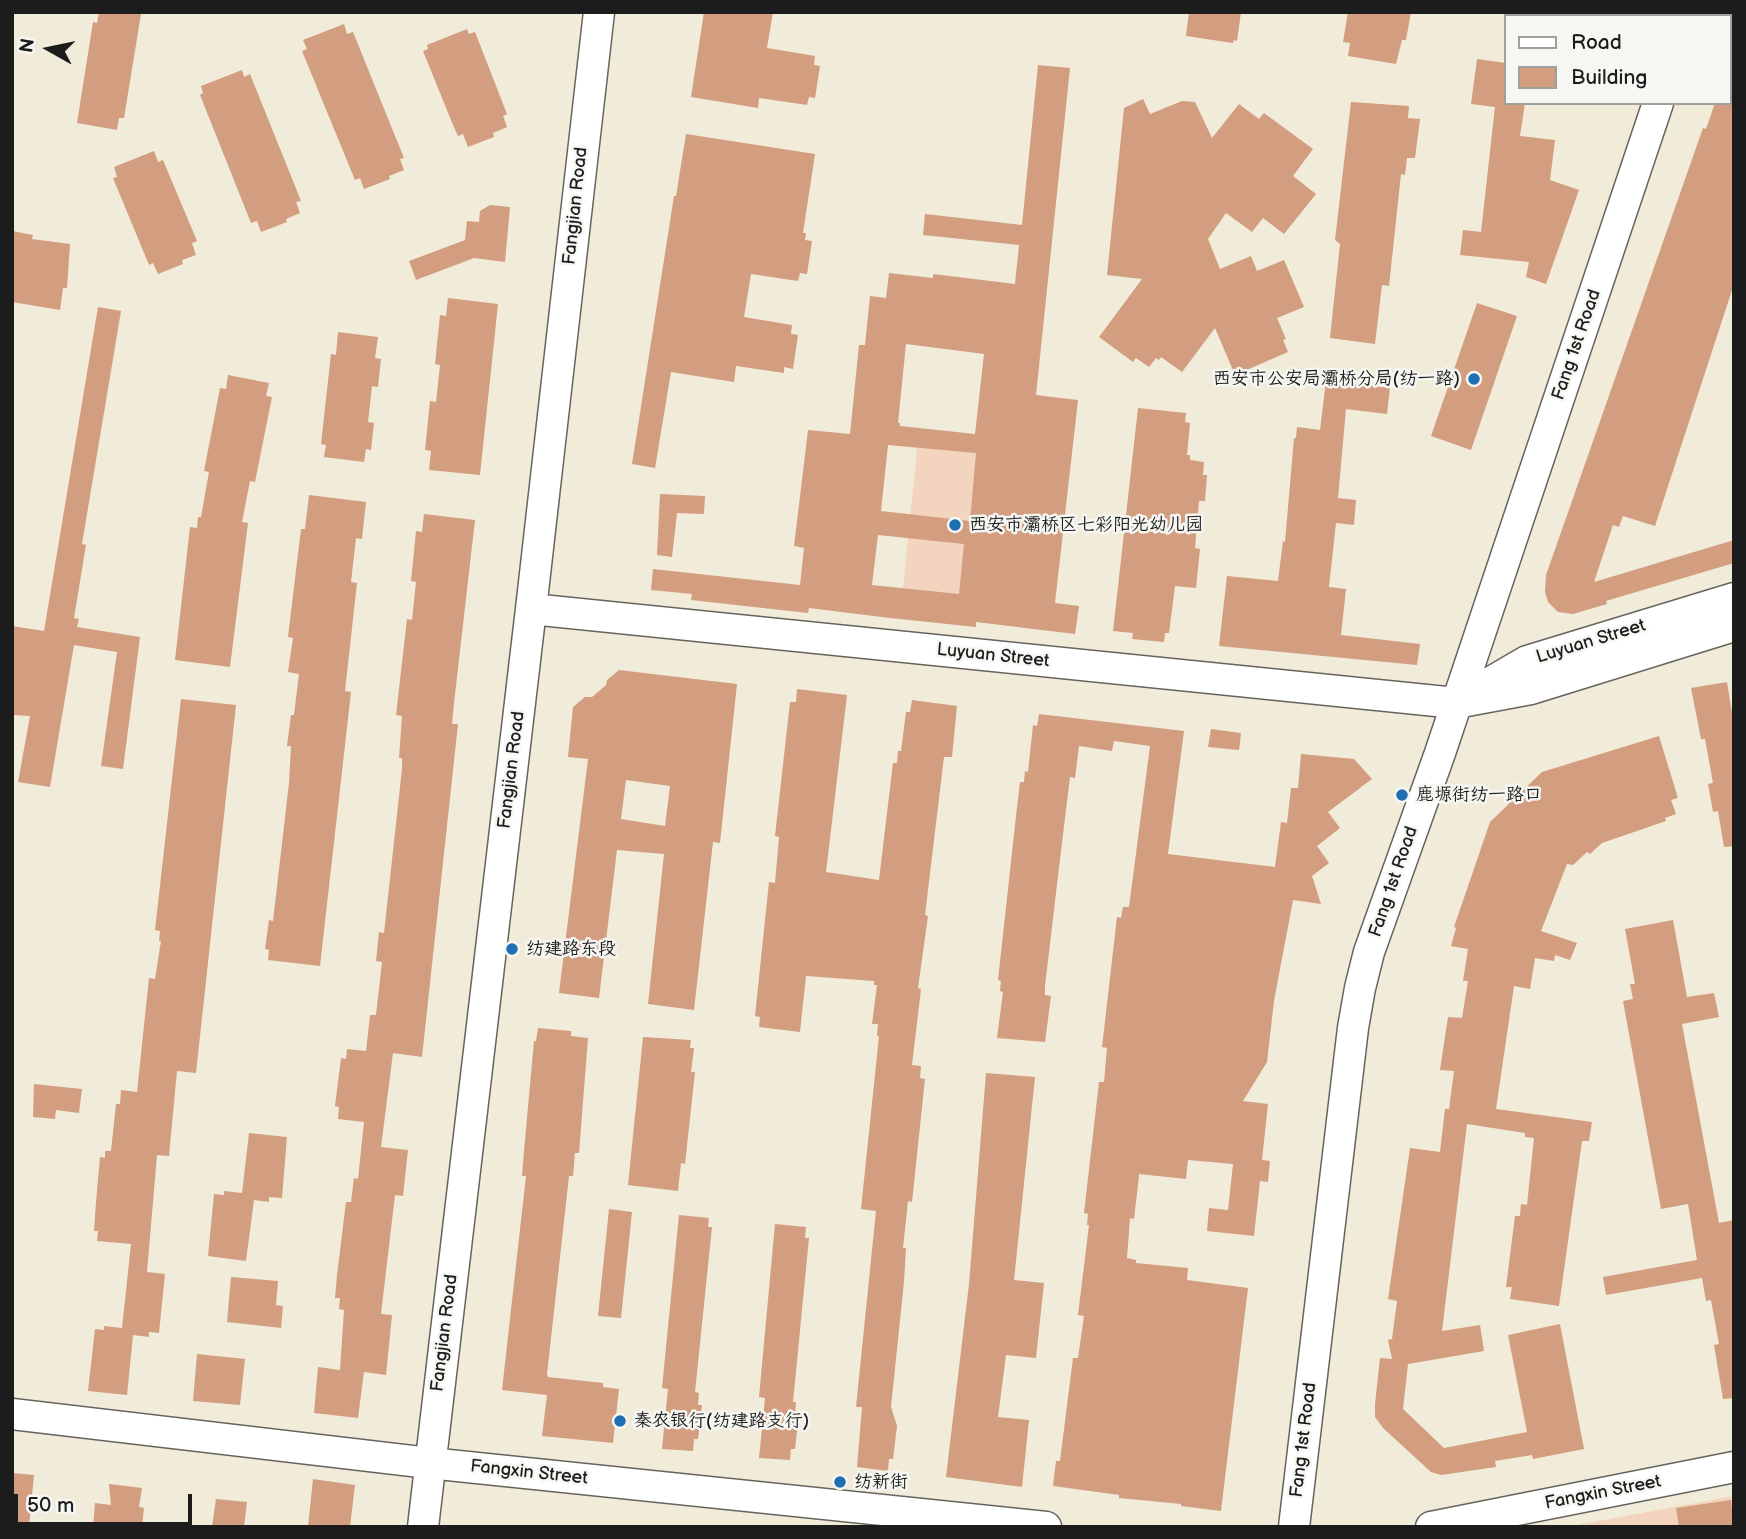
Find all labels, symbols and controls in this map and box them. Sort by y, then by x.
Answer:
north arrow [14,14,84,84]
legend [1504,14,1732,105]
text: Road [1571,30,1622,55]
text: N [15,37,40,54]
text: Building [1571,65,1647,90]
street label: Fangjian Road [559,146,593,266]
street label: Fang 1st Road [1548,287,1606,403]
place label: 西安市公安局灞桥分局(纺一路) [1213,368,1460,390]
marker: 西安市公安局灞桥分局(纺一路) [1466,371,1482,387]
place label: 西安市灞桥区七彩阳光幼儿园 [969,514,1203,536]
marker: 西安市灞桥区七彩阳光幼儿园 [947,517,963,533]
street label: Luyuan Street [1534,615,1648,669]
street label: Luyuan Street [936,639,1050,673]
street label: Fangjian Road [494,710,530,830]
place label: 鹿塬街纺一路口 [1416,784,1542,806]
marker: 鹿塬街纺一路口 [1394,787,1410,803]
street label: Fang 1st Road [1365,824,1423,940]
place label: 纺建路东段 [526,938,616,960]
marker: 纺建路东段 [504,941,520,957]
street label: Fangjian Road [427,1273,463,1393]
street label: Fang 1st Road [1286,1381,1322,1499]
place label: 秦农银行(纺建路支行) [634,1410,809,1432]
marker: 秦农银行(纺建路支行) [612,1413,628,1429]
street label: Fangxin Street [469,1456,589,1490]
place label: 纺新街 [854,1471,908,1493]
street label: Fangxin Street [1543,1471,1663,1515]
marker: 纺新街 [832,1474,848,1490]
scale bar [18,1480,196,1524]
text: 50 m [27,1493,74,1518]

